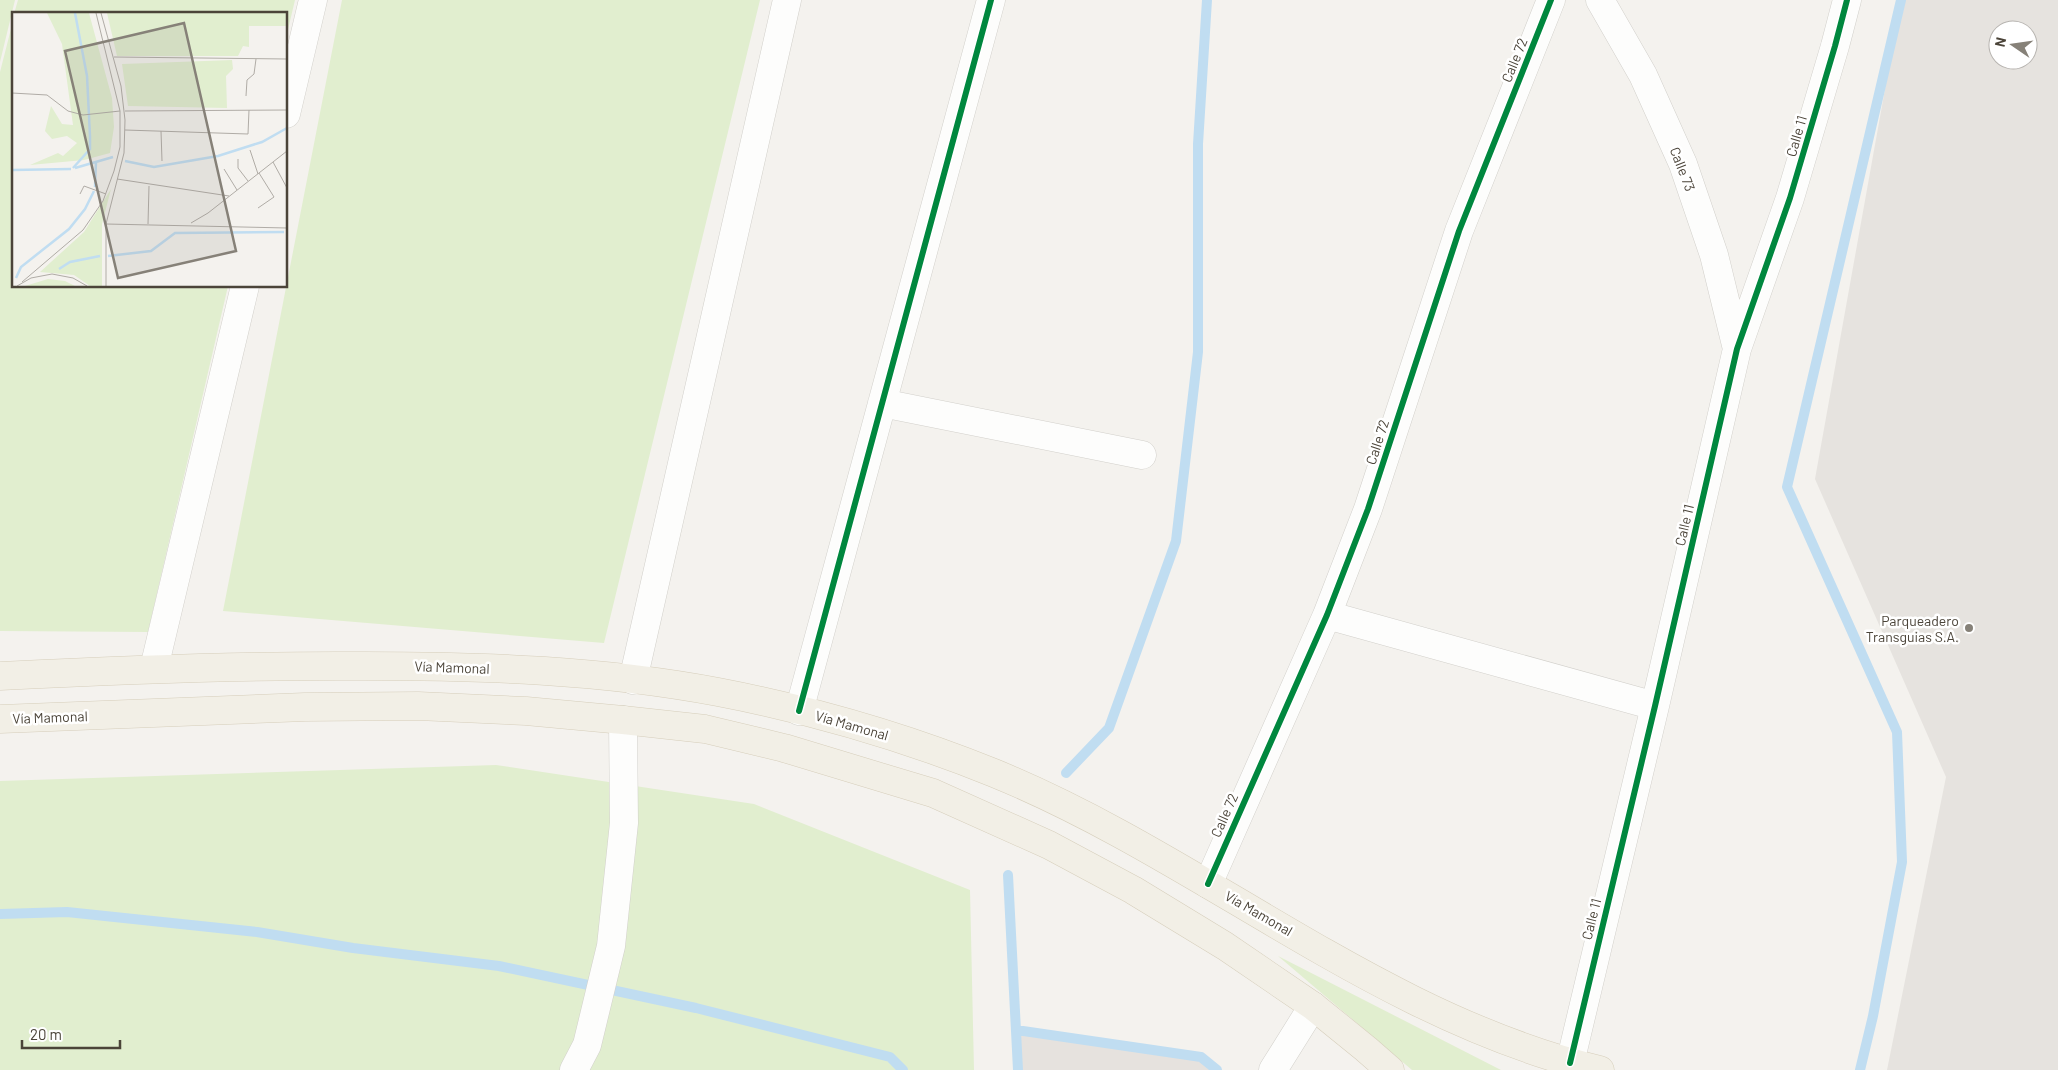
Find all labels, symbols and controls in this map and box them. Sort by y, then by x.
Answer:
inset map [12,12,288,288]
north arrow [1988,20,2038,70]
street label: Calle 72 [1497,35,1531,85]
text: N [1991,36,2009,48]
street label: Calle 11 [1782,113,1810,159]
street label: Calle 73 [1667,144,1699,194]
street label: Calle 72 [1362,417,1392,467]
street label: Calle 11 [1671,503,1697,547]
place label: Parqueadero Transguias S.A. [1866,612,1959,645]
marker: Parqueadero Transguias S.A. [1963,622,1975,634]
street label: Vía Mamonal [414,657,490,677]
street label: Vía Mamonal [813,706,891,744]
street label: Vía Mamonal [12,707,88,727]
street label: Calle 72 [1207,790,1241,840]
street label: Vía Mamonal [1222,887,1296,939]
street label: Calle 11 [1578,897,1604,941]
scale bar [22,1018,120,1050]
text: 20 m [30,1025,62,1043]

